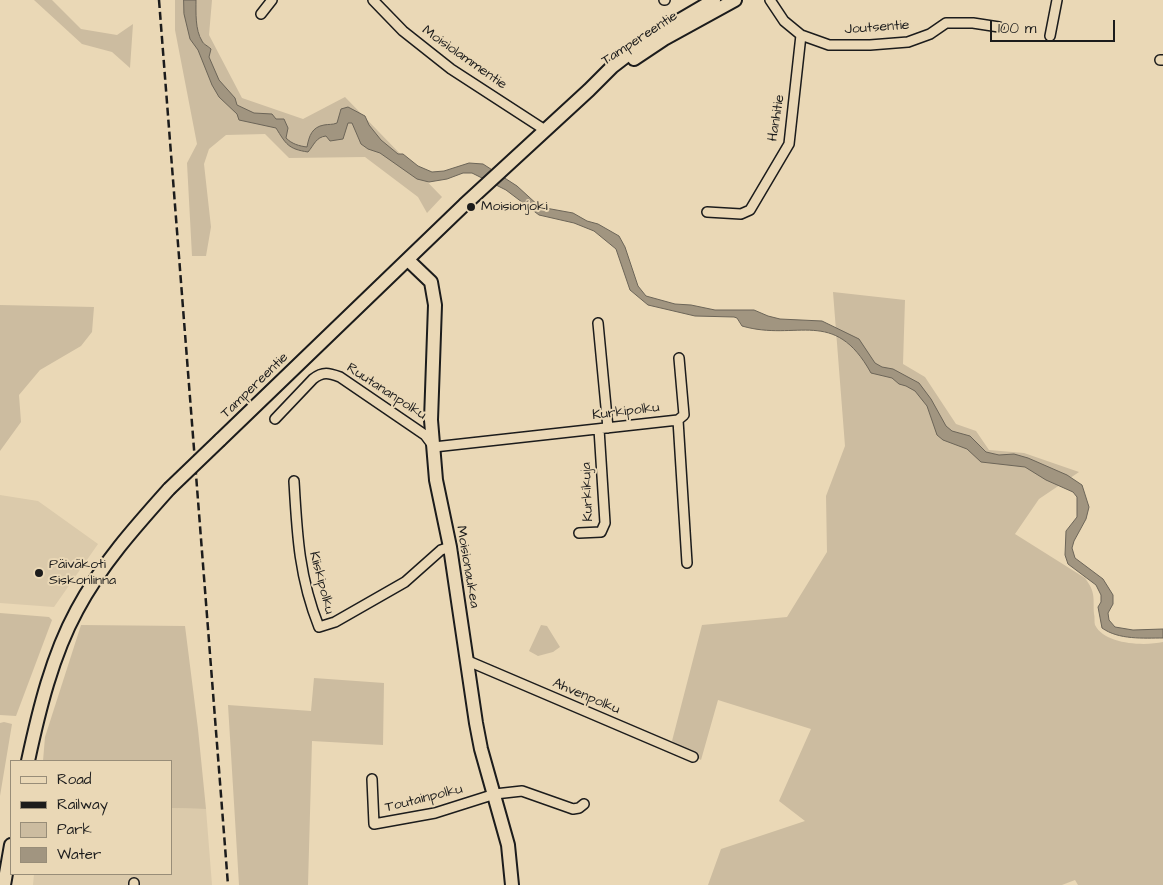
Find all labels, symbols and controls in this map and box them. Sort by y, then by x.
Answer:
street label: Tampereentie [599,8,681,70]
scale bar [993,10,1118,42]
street label: Joutsentie [844,17,910,39]
text: 100 m [998,18,1037,39]
street label: Moisiolammentie [418,23,510,93]
street label: Hanhitie [765,93,789,143]
place label: Moisionjoki [481,199,548,215]
marker: Moisionjoki [465,201,477,213]
street label: Tampereentie [218,350,292,422]
street label: Ruutananpolku [343,360,429,424]
street label: Kurkipolku [591,400,661,424]
street label: Kurkikuja [579,462,597,522]
street label: Moisionaukea [452,525,482,609]
street label: Kiiskipolku [305,550,337,616]
place label: Päiväkoti Siskonlinna [49,557,116,590]
marker: Päiväkoti Siskonlinna [33,567,45,579]
street label: Ahvenpolku [550,675,622,719]
legend [10,760,172,875]
text: Road [57,769,91,790]
street label: Toutainpolku [384,781,464,817]
text: Railway [57,794,108,815]
text: Park [57,819,92,840]
text: Water [57,844,101,865]

